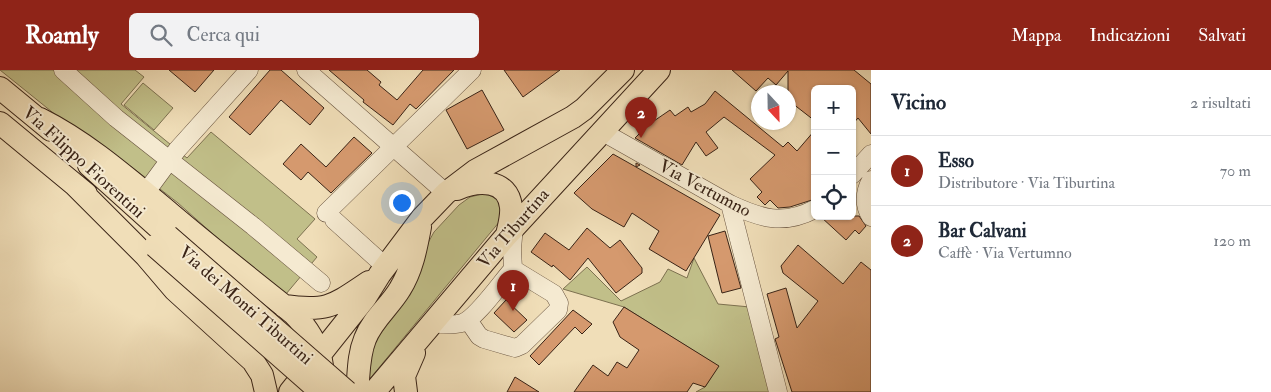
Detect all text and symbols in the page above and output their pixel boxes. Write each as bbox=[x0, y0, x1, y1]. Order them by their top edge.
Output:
search box bbox=[129, 13, 479, 58]
text: Roamly bbox=[25, 20, 99, 51]
icon: search bbox=[147, 21, 175, 49]
text: Cerca qui bbox=[187, 23, 260, 47]
text: Mappa bbox=[1011, 24, 1061, 47]
text: Indicazioni bbox=[1089, 24, 1170, 47]
text: Salvati bbox=[1198, 24, 1246, 47]
north arrow bbox=[751, 85, 796, 130]
map controls bbox=[811, 85, 856, 220]
button: + bbox=[811, 85, 856, 130]
text: Vicino bbox=[891, 89, 946, 116]
text: 2 risultati bbox=[1190, 93, 1251, 113]
pin: 2 bbox=[625, 97, 657, 138]
street label: Via Filippo Fiorentini bbox=[18, 101, 150, 224]
button: − bbox=[811, 130, 856, 175]
text: Esso bbox=[938, 149, 974, 173]
street label: Via Vertumno bbox=[655, 155, 755, 222]
text: 1 bbox=[904, 161, 910, 181]
text: 70 m bbox=[1220, 161, 1251, 181]
text: Distributore · Via Tiburtina bbox=[938, 173, 1115, 193]
button: locate bbox=[811, 175, 856, 220]
street label: Via Tiburtina bbox=[472, 183, 555, 273]
your location bbox=[389, 190, 415, 216]
text: Bar Calvani bbox=[938, 219, 1027, 243]
text: 2 bbox=[903, 231, 911, 251]
text: 120 m bbox=[1213, 231, 1251, 251]
street label: Via dei Monti Tiburtini bbox=[174, 241, 318, 370]
text: Caffè · Via Vertumno bbox=[938, 243, 1072, 263]
pin: 1 bbox=[497, 270, 529, 311]

